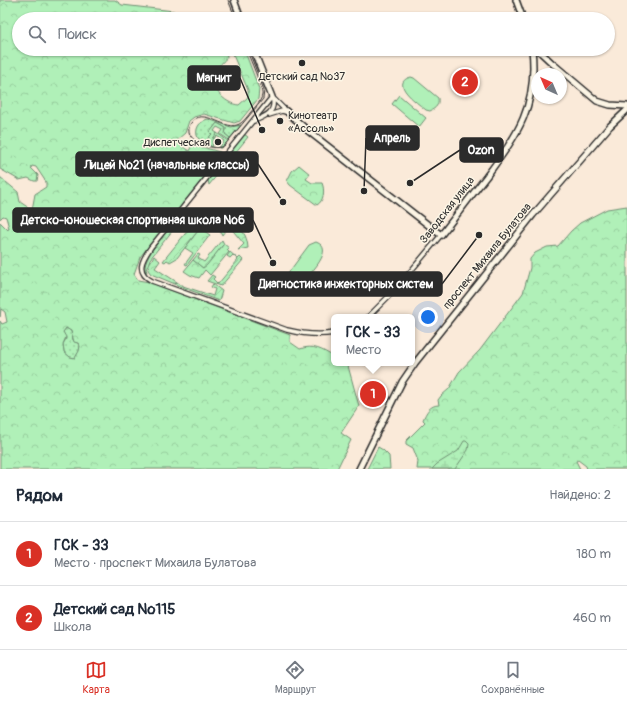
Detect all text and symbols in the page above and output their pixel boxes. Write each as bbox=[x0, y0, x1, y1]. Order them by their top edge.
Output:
search box bbox=[12, 12, 615, 56]
icon: search bbox=[26, 23, 48, 45]
text: Поиск bbox=[58, 25, 97, 44]
marker: Детский сад №37 bbox=[297, 58, 307, 68]
callout: Магнит bbox=[188, 66, 240, 90]
pin: 2 bbox=[452, 67, 478, 97]
north arrow bbox=[531, 68, 567, 104]
place label: Детский сад №37 bbox=[258, 70, 345, 83]
text: Магнит bbox=[196, 71, 233, 86]
place label: Кинотеатр «Ассоль» bbox=[288, 109, 337, 135]
marker: Кинотеатр «Ассоль» bbox=[275, 116, 285, 126]
callout: Апрель bbox=[366, 126, 419, 150]
text: Апрель bbox=[373, 131, 411, 146]
place label: Диспетческая bbox=[143, 136, 210, 149]
marker: Диспетческая bbox=[213, 137, 223, 147]
callout: Ozon bbox=[460, 138, 503, 162]
text: Ozon bbox=[468, 143, 495, 158]
callout: Лицей №21 (начальные классы) bbox=[76, 152, 258, 176]
text: Лицей №21 (начальные классы) bbox=[83, 158, 250, 173]
street label: Заводская улица bbox=[417, 174, 477, 246]
street label: проспект Михаила Булатова bbox=[440, 200, 534, 312]
callout: Детско-юношеская спортивная школа №6 bbox=[13, 208, 253, 232]
text: Детско-юношеская спортивная школа №6 bbox=[20, 213, 245, 228]
callout: Диагностика инжекторных систем bbox=[251, 272, 442, 296]
text: Диагностика инжекторных систем bbox=[258, 277, 434, 292]
your location bbox=[418, 307, 438, 327]
popup bbox=[331, 314, 415, 366]
text: ГСК - 33 bbox=[346, 323, 400, 342]
text: Место bbox=[346, 342, 381, 358]
pin: 1 bbox=[360, 379, 386, 409]
text: Рядом bbox=[16, 485, 63, 506]
text: Найдено: 2 bbox=[549, 487, 611, 503]
text: ГСК - 33 bbox=[54, 536, 109, 555]
text: 1 bbox=[26, 546, 32, 562]
text: 180 m bbox=[576, 546, 611, 562]
text: Место · проспект Михаила Булатова bbox=[54, 555, 256, 571]
text: Детский сад №115 bbox=[54, 600, 175, 619]
text: 2 bbox=[25, 610, 33, 626]
text: 460 m bbox=[573, 610, 611, 626]
text: Школа bbox=[54, 619, 91, 635]
tab: Карта bbox=[82, 659, 110, 696]
tab: Маршрут bbox=[275, 659, 316, 696]
tab: Сохранённые bbox=[481, 659, 545, 696]

